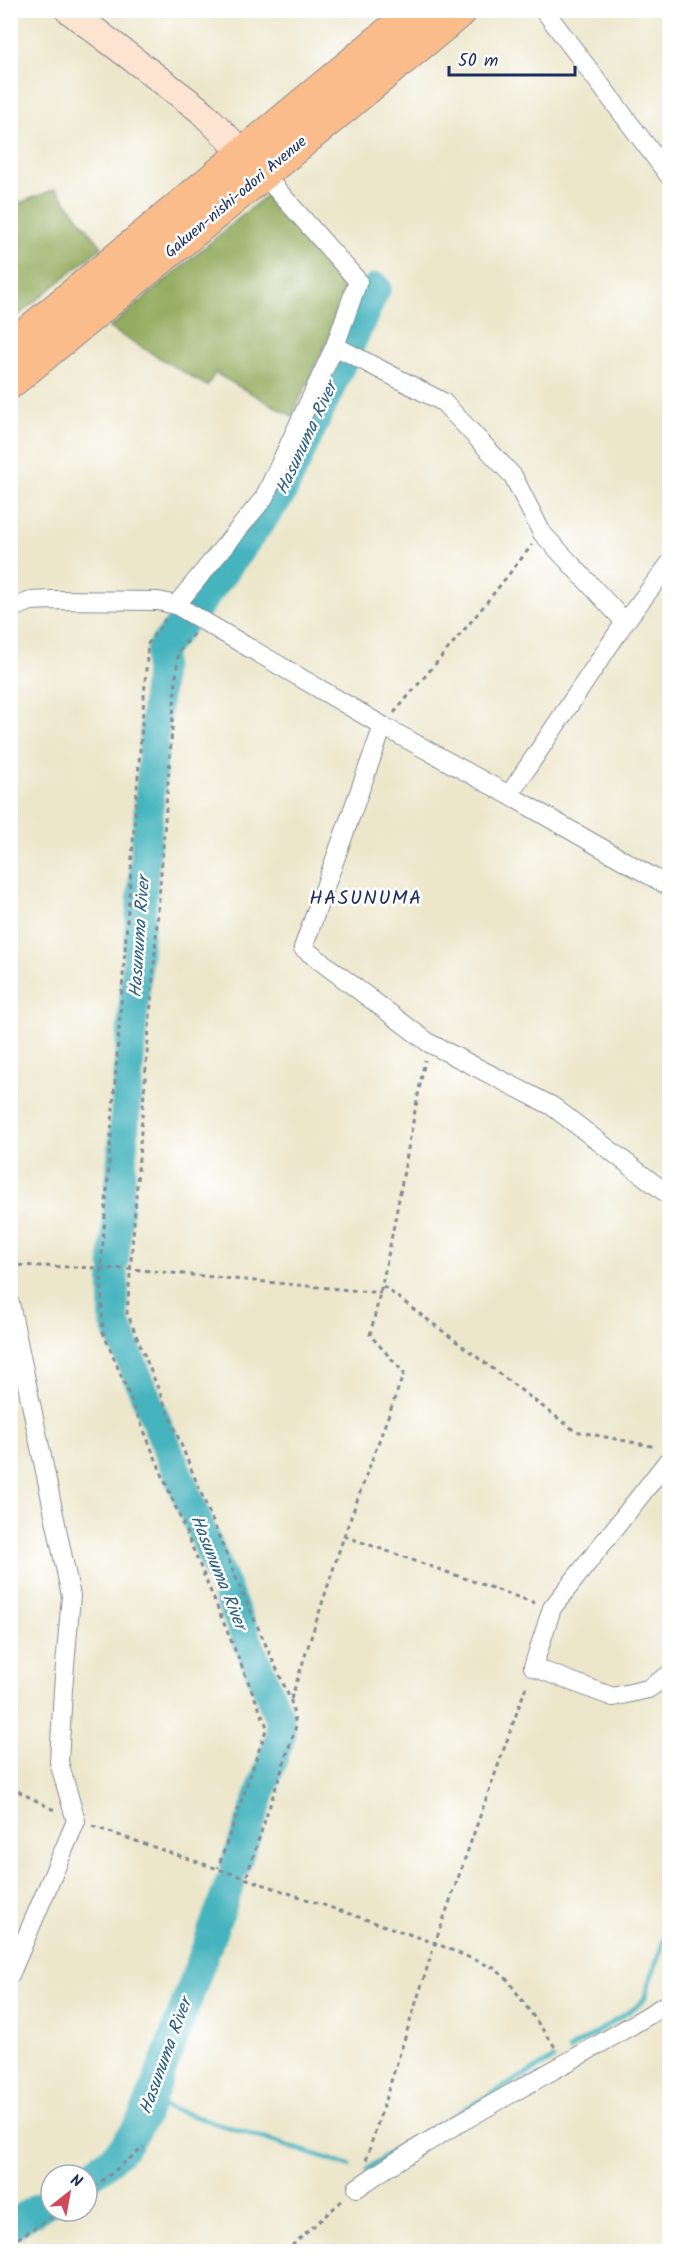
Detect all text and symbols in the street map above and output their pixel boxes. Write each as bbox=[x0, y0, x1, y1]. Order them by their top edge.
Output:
scale bar bbox=[449, 39, 575, 77]
text: 50 m bbox=[458, 47, 498, 76]
street label: Gakuen-nishi-odori Avenue bbox=[159, 130, 313, 264]
water label: Hasunuma River bbox=[269, 374, 348, 500]
water label: Hasunuma River bbox=[122, 871, 159, 999]
district label: HASUNUMA bbox=[309, 883, 423, 915]
water label: Hasunuma River bbox=[181, 1511, 255, 1638]
water label: Hasunuma River bbox=[132, 1991, 202, 2119]
north arrow bbox=[39, 2163, 99, 2223]
text: N bbox=[65, 2168, 87, 2195]

